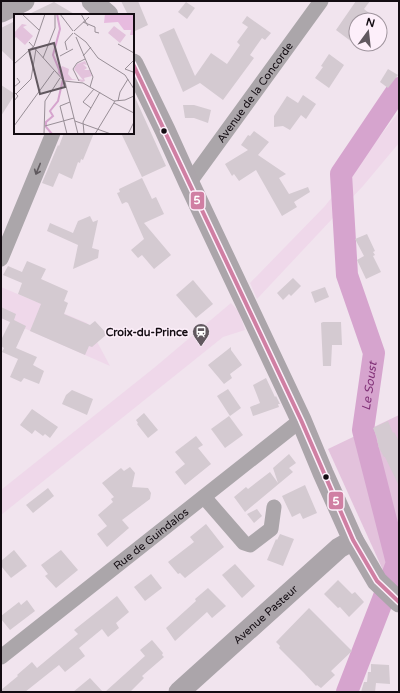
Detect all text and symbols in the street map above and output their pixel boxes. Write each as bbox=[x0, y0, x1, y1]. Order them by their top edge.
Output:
north arrow bbox=[348, 12, 388, 52]
inset map bbox=[14, 14, 134, 134]
text: N bbox=[365, 15, 376, 30]
street label: Avenue de la Concorde bbox=[214, 40, 296, 145]
unlabelled marker bbox=[159, 126, 169, 136]
one-way arrow bbox=[34, 163, 41, 175]
line badge: 5 bbox=[190, 191, 205, 210]
text: 5 bbox=[194, 194, 201, 207]
station icon: Croix-du-Prince bbox=[191, 322, 211, 347]
place label: Croix-du-Prince bbox=[106, 326, 189, 339]
water label: Le Soust bbox=[359, 359, 380, 411]
unlabelled marker bbox=[321, 472, 331, 482]
line badge: 5 bbox=[328, 491, 344, 510]
text: 5 bbox=[333, 495, 340, 508]
street label: Rue de Guindalos bbox=[111, 505, 191, 573]
street label: Avenue Pasteur bbox=[231, 582, 301, 647]

